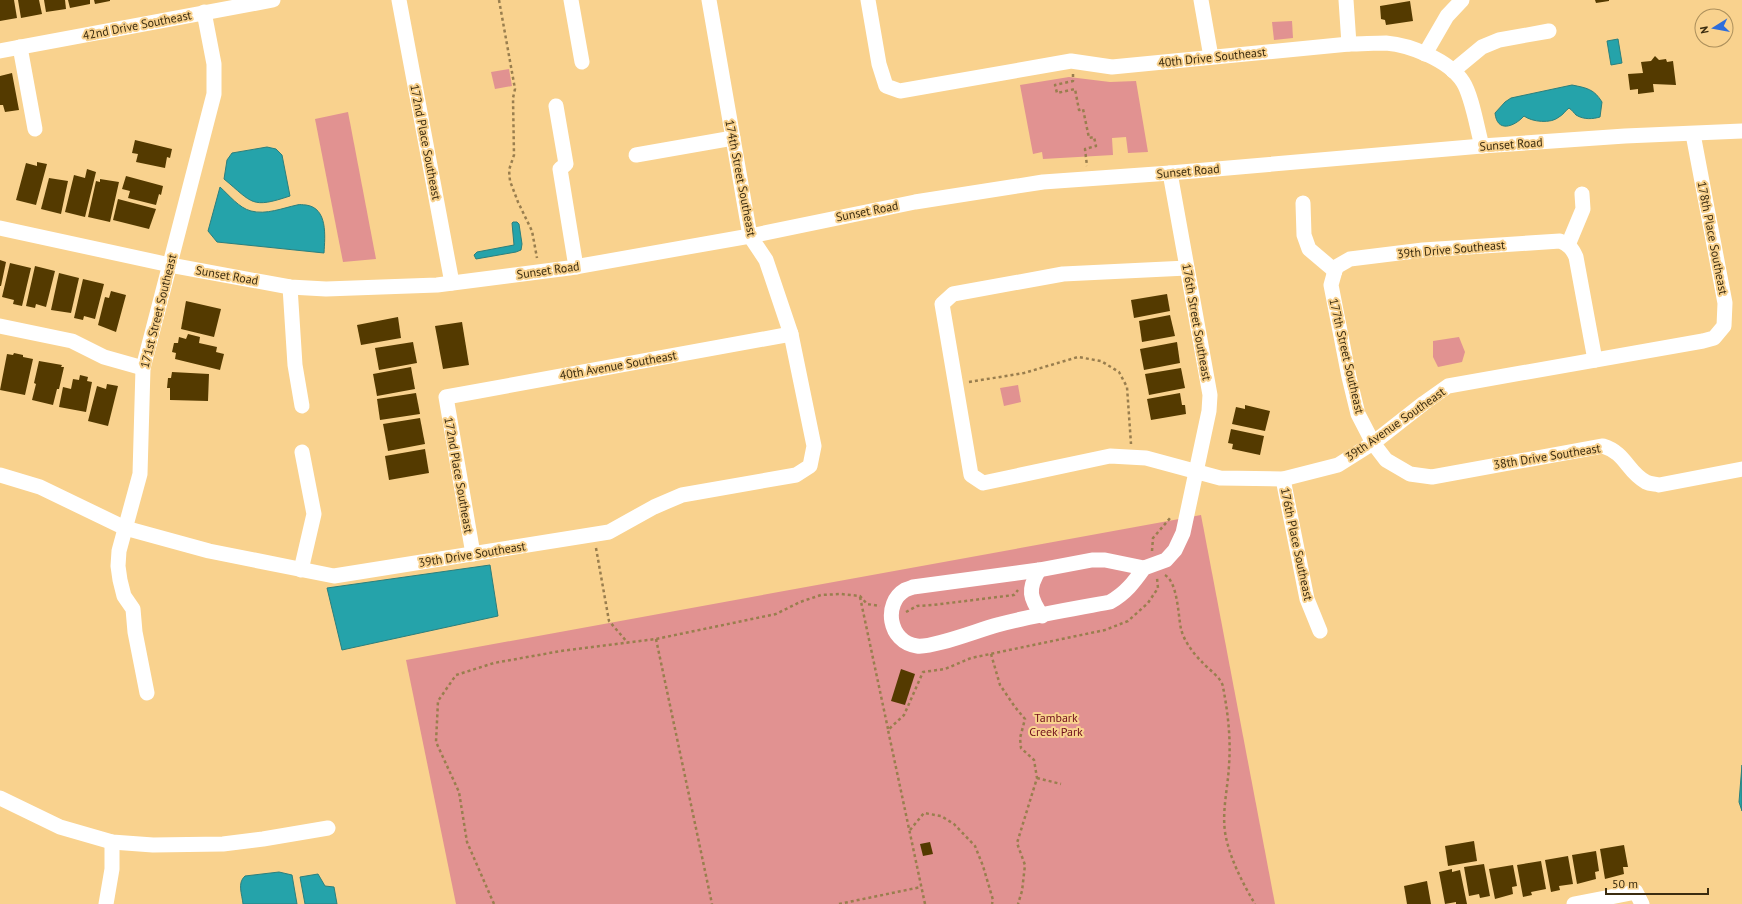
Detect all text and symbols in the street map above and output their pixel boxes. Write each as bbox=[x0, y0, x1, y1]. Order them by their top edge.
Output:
street label: 42nd Drive Southeast bbox=[81, 7, 193, 43]
north arrow bbox=[1694, 8, 1734, 48]
text: N bbox=[1697, 25, 1712, 35]
street label: 40th Drive Southeast bbox=[1157, 44, 1267, 70]
street label: 172nd Place Southeast bbox=[407, 83, 445, 201]
street label: 174th Street Southeast bbox=[722, 118, 760, 238]
street label: Sunset Road bbox=[1479, 134, 1543, 154]
street label: Sunset Road bbox=[1156, 161, 1220, 181]
street label: 178th Place Southeast bbox=[1695, 180, 1731, 296]
street label: Sunset Road bbox=[835, 198, 899, 224]
street label: 39th Drive Southeast bbox=[1397, 237, 1505, 261]
street label: 171st Street Southeast bbox=[137, 252, 179, 370]
street label: Sunset Road bbox=[516, 258, 580, 282]
street label: Sunset Road bbox=[195, 262, 259, 288]
street label: 176th Street Southeast bbox=[1179, 262, 1215, 382]
street label: 177th Street Southeast bbox=[1326, 297, 1368, 415]
street label: 40th Avenue Southeast bbox=[558, 347, 678, 383]
street label: 39th Avenue Southeast bbox=[1342, 384, 1448, 464]
street label: 172nd Place Southeast bbox=[441, 416, 477, 534]
street label: 38th Drive Southeast bbox=[1492, 440, 1602, 472]
street label: 176th Place Southeast bbox=[1278, 486, 1316, 602]
street label: 39th Drive Southeast bbox=[417, 538, 527, 570]
park label: Tambark Creek Park bbox=[1029, 710, 1083, 739]
scale bar bbox=[1606, 870, 1708, 896]
text: 50 m bbox=[1612, 876, 1638, 891]

